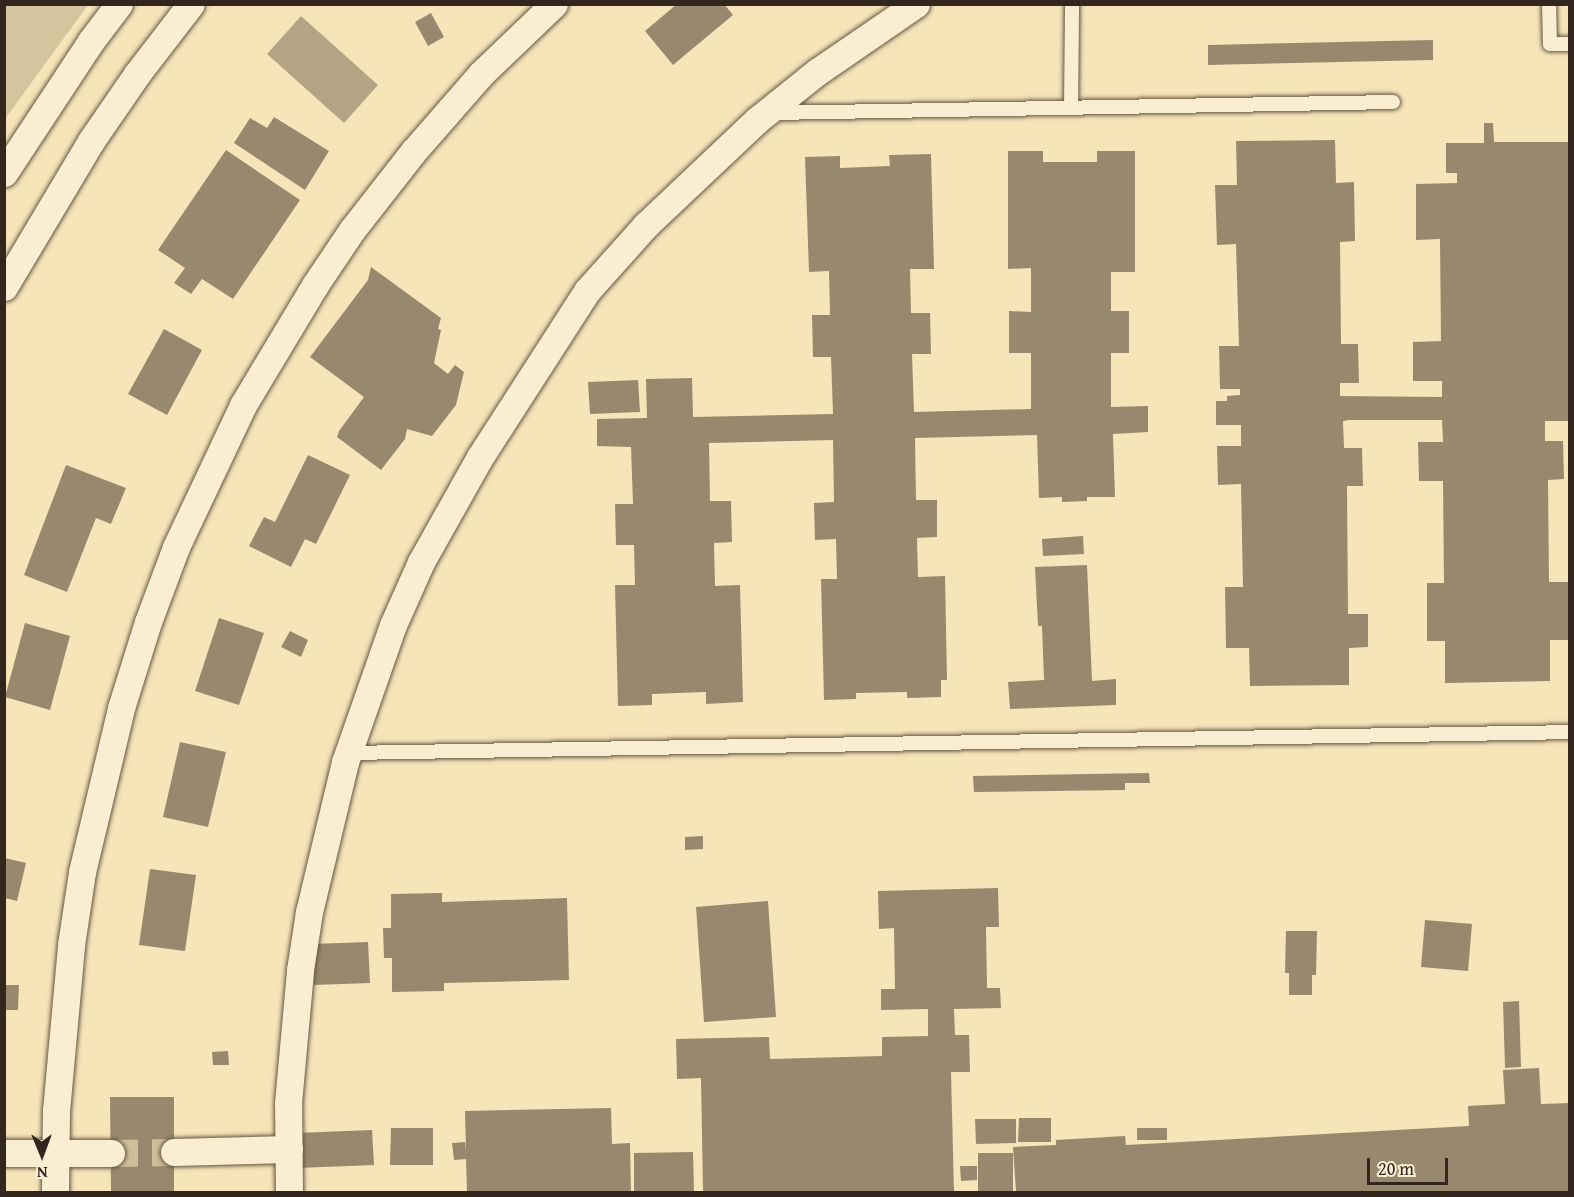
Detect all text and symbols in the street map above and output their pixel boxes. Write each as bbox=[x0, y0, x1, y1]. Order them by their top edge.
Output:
north arrow bbox=[12, 1125, 72, 1185]
scale bar bbox=[1370, 1146, 1451, 1184]
text: 20 m bbox=[1378, 1155, 1414, 1182]
text: N bbox=[37, 1161, 48, 1185]

